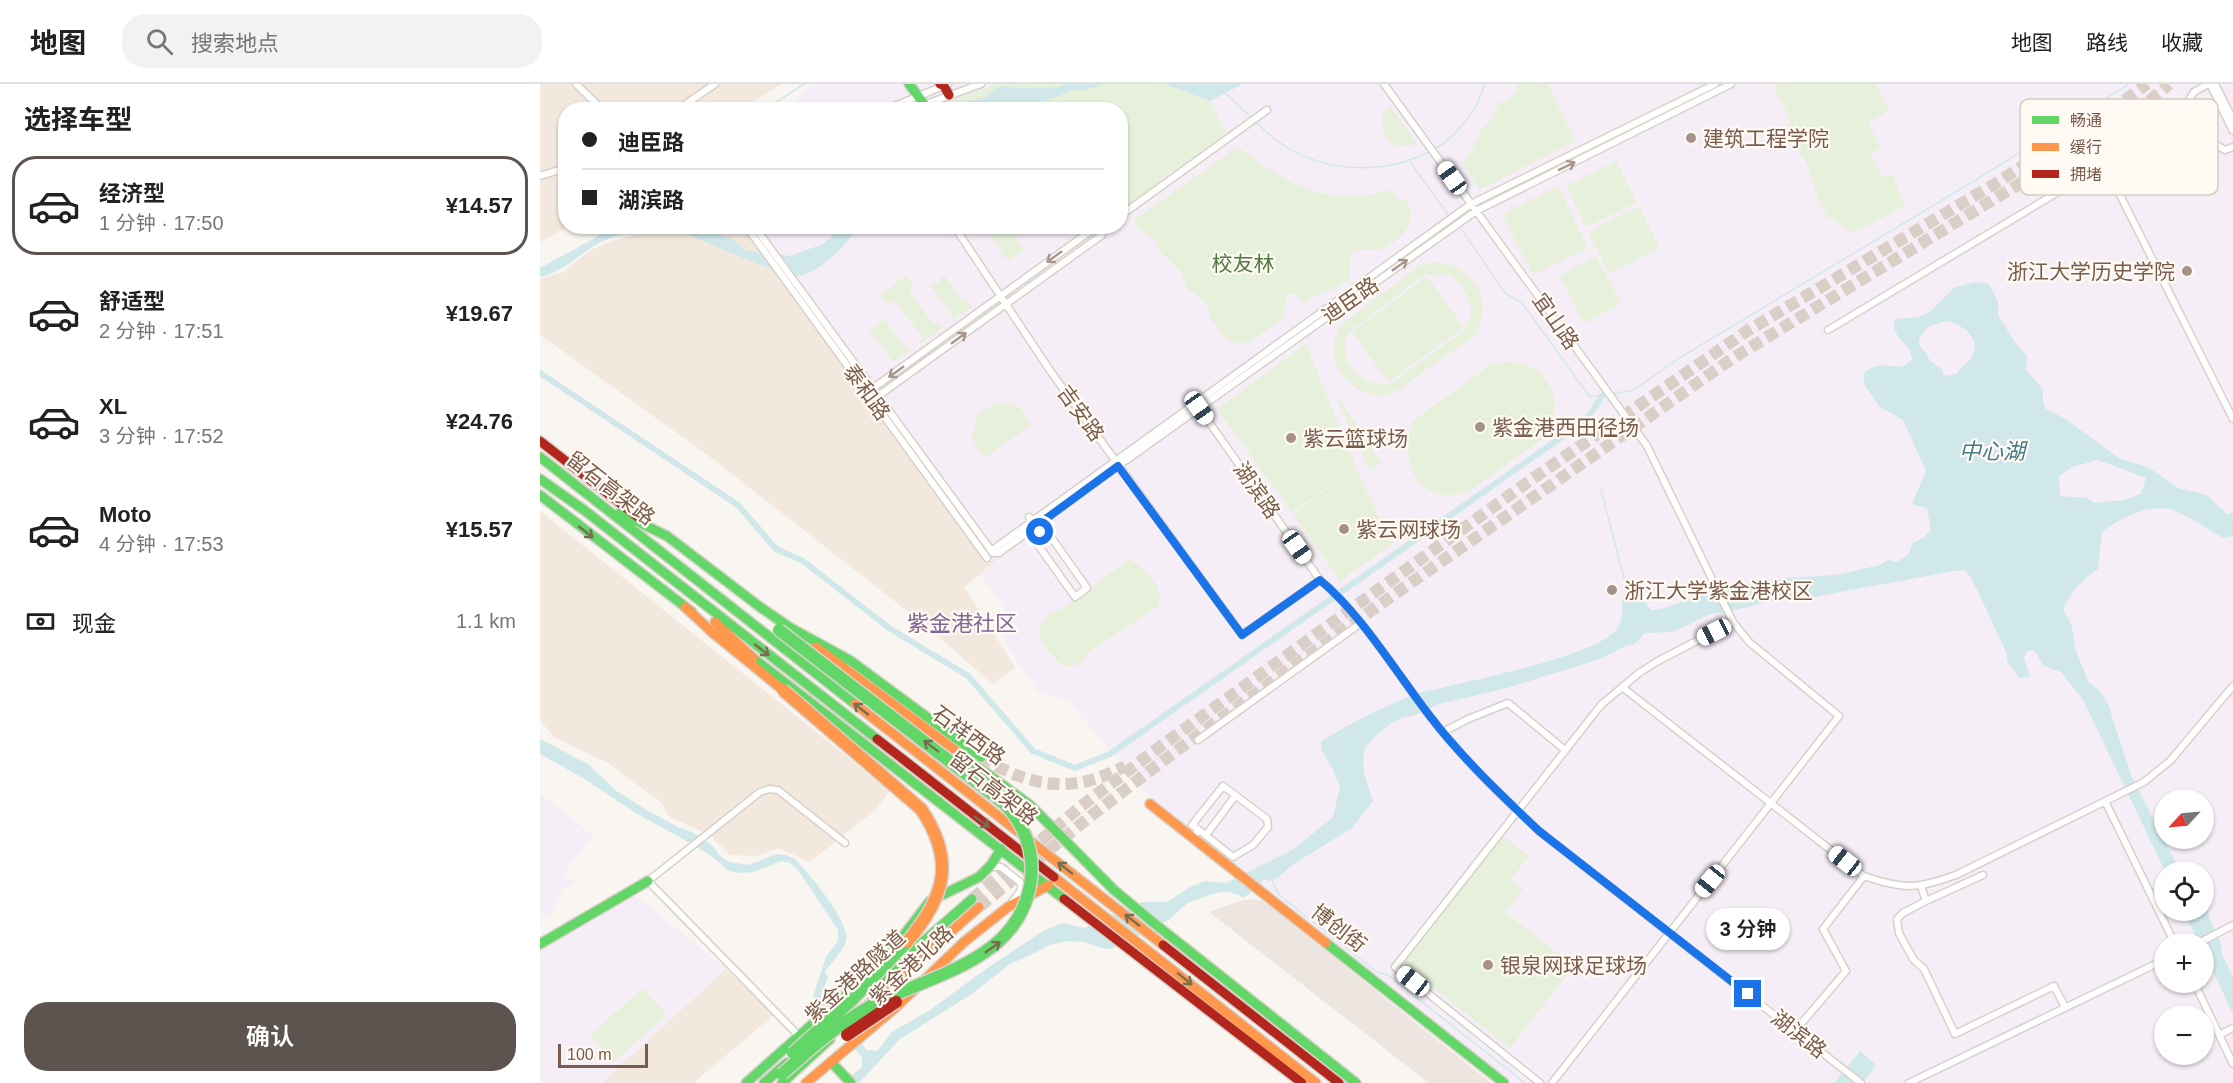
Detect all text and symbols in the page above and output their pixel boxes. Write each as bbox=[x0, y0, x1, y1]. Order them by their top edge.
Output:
search box bbox=[122, 14, 542, 68]
icon: search bbox=[143, 25, 176, 58]
text: 地图 bbox=[30, 28, 86, 59]
text: 搜索地点 bbox=[191, 31, 279, 56]
text: 地图 bbox=[2011, 31, 2053, 54]
text: 路线 bbox=[2086, 31, 2128, 54]
text: 收藏 bbox=[2161, 31, 2203, 54]
legend bbox=[2020, 99, 2218, 195]
text: 选择车型 bbox=[24, 105, 132, 135]
text: 畅通 bbox=[2070, 112, 2102, 129]
place label: 建筑工程学院 bbox=[1703, 127, 1829, 150]
text: 迪臣路 bbox=[618, 130, 684, 155]
marker: 建筑工程学院 bbox=[1684, 131, 1698, 145]
text: 缓行 bbox=[2070, 139, 2102, 156]
car bbox=[1434, 158, 1470, 198]
one-way arrow bbox=[1558, 159, 1576, 171]
text: 拥堵 bbox=[2070, 166, 2102, 183]
icon: car bbox=[27, 179, 81, 233]
text: 经济型 bbox=[99, 181, 165, 206]
text: 湖滨路 bbox=[618, 188, 684, 213]
text: ¥14.57 bbox=[446, 193, 513, 218]
text: 1 分钟 · 17:50 bbox=[99, 212, 224, 234]
one-way arrow bbox=[1047, 251, 1063, 264]
park label: 校友林 bbox=[1212, 252, 1275, 275]
one-way arrow bbox=[1391, 259, 1407, 271]
place label: 浙江大学历史学院 bbox=[2007, 260, 2175, 283]
marker: 浙江大学历史学院 bbox=[2180, 264, 2194, 278]
street label: 迪臣路 bbox=[1318, 273, 1382, 327]
icon: car bbox=[27, 287, 81, 341]
text: 舒适型 bbox=[99, 289, 165, 314]
street label: 宜山路 bbox=[1529, 289, 1583, 353]
text: ¥19.67 bbox=[446, 301, 513, 326]
text: 2 分钟 · 17:51 bbox=[99, 320, 224, 342]
one-way arrow bbox=[951, 331, 967, 344]
street label: 泰和路 bbox=[839, 360, 895, 424]
one-way arrow bbox=[889, 366, 905, 378]
street label: 吉安路 bbox=[1053, 381, 1109, 445]
car bbox=[1181, 388, 1217, 428]
text: XL bbox=[99, 394, 127, 419]
icon: car bbox=[27, 395, 81, 449]
text: ¥24.76 bbox=[446, 409, 513, 434]
place label: 紫金港西田径场 bbox=[1492, 416, 1639, 439]
marker: 紫金港西田径场 bbox=[1473, 420, 1487, 434]
text: 3 分钟 · 17:52 bbox=[99, 425, 224, 447]
place label: 紫云篮球场 bbox=[1303, 427, 1408, 450]
marker: 紫云篮球场 bbox=[1284, 431, 1298, 445]
water label: 中心湖 bbox=[1959, 439, 2028, 464]
street label: 留石高架路 bbox=[563, 447, 659, 529]
street label: 湖滨路 bbox=[1230, 458, 1284, 522]
text: Moto bbox=[99, 502, 152, 527]
icon: car bbox=[27, 503, 81, 557]
text: ¥15.57 bbox=[446, 517, 513, 542]
route start bbox=[1026, 518, 1053, 545]
place label: 紫云网球场 bbox=[1356, 518, 1461, 541]
marker: 紫云网球场 bbox=[1337, 522, 1351, 536]
one-way arrow bbox=[577, 525, 593, 538]
car bbox=[1279, 527, 1315, 567]
text: 4 分钟 · 17:53 bbox=[99, 533, 224, 555]
place label: 浙江大学紫金港校区 bbox=[1624, 579, 1813, 602]
marker: 浙江大学紫金港校区 bbox=[1605, 583, 1619, 597]
icon: cash bbox=[24, 605, 57, 638]
text: 1.1 km bbox=[456, 610, 516, 632]
text: 现金 bbox=[72, 611, 116, 636]
district label: 紫金港社区 bbox=[907, 611, 1017, 636]
car bbox=[1694, 616, 1734, 648]
one-way arrow bbox=[754, 644, 770, 657]
street label: 石祥西路 bbox=[928, 701, 1010, 769]
one-way arrow bbox=[854, 702, 870, 715]
one-way arrow bbox=[923, 739, 939, 752]
street label: 留石高架路 bbox=[946, 747, 1042, 829]
north arrow bbox=[2154, 789, 2214, 849]
map controls bbox=[2154, 789, 2214, 1065]
one-way arrow bbox=[974, 815, 990, 828]
car bbox=[1825, 843, 1865, 879]
one-way arrow bbox=[1057, 861, 1073, 874]
car bbox=[1692, 861, 1728, 901]
button: locate bbox=[2154, 861, 2214, 921]
street label: 博创街 bbox=[1307, 900, 1371, 956]
callout: 3 分钟 bbox=[1706, 907, 1790, 949]
one-way arrow bbox=[1124, 913, 1140, 926]
text: 3 分钟 bbox=[1720, 918, 1776, 940]
street label: 紫金港北路 bbox=[865, 921, 957, 1009]
street label: 紫金港路隧道 bbox=[800, 925, 910, 1027]
button: + bbox=[2154, 933, 2214, 993]
one-way arrow bbox=[984, 941, 1000, 953]
place label: 银泉网球足球场 bbox=[1500, 954, 1647, 977]
marker: 银泉网球足球场 bbox=[1481, 958, 1495, 972]
car bbox=[1393, 963, 1433, 999]
one-way arrow bbox=[1177, 972, 1192, 986]
route end bbox=[1734, 980, 1761, 1007]
button: 确认 bbox=[24, 1002, 516, 1071]
button: − bbox=[2154, 1005, 2214, 1065]
street label: 湖滨路 bbox=[1767, 1006, 1831, 1062]
scale bar bbox=[558, 1041, 648, 1068]
text: 100 m bbox=[567, 1046, 611, 1063]

